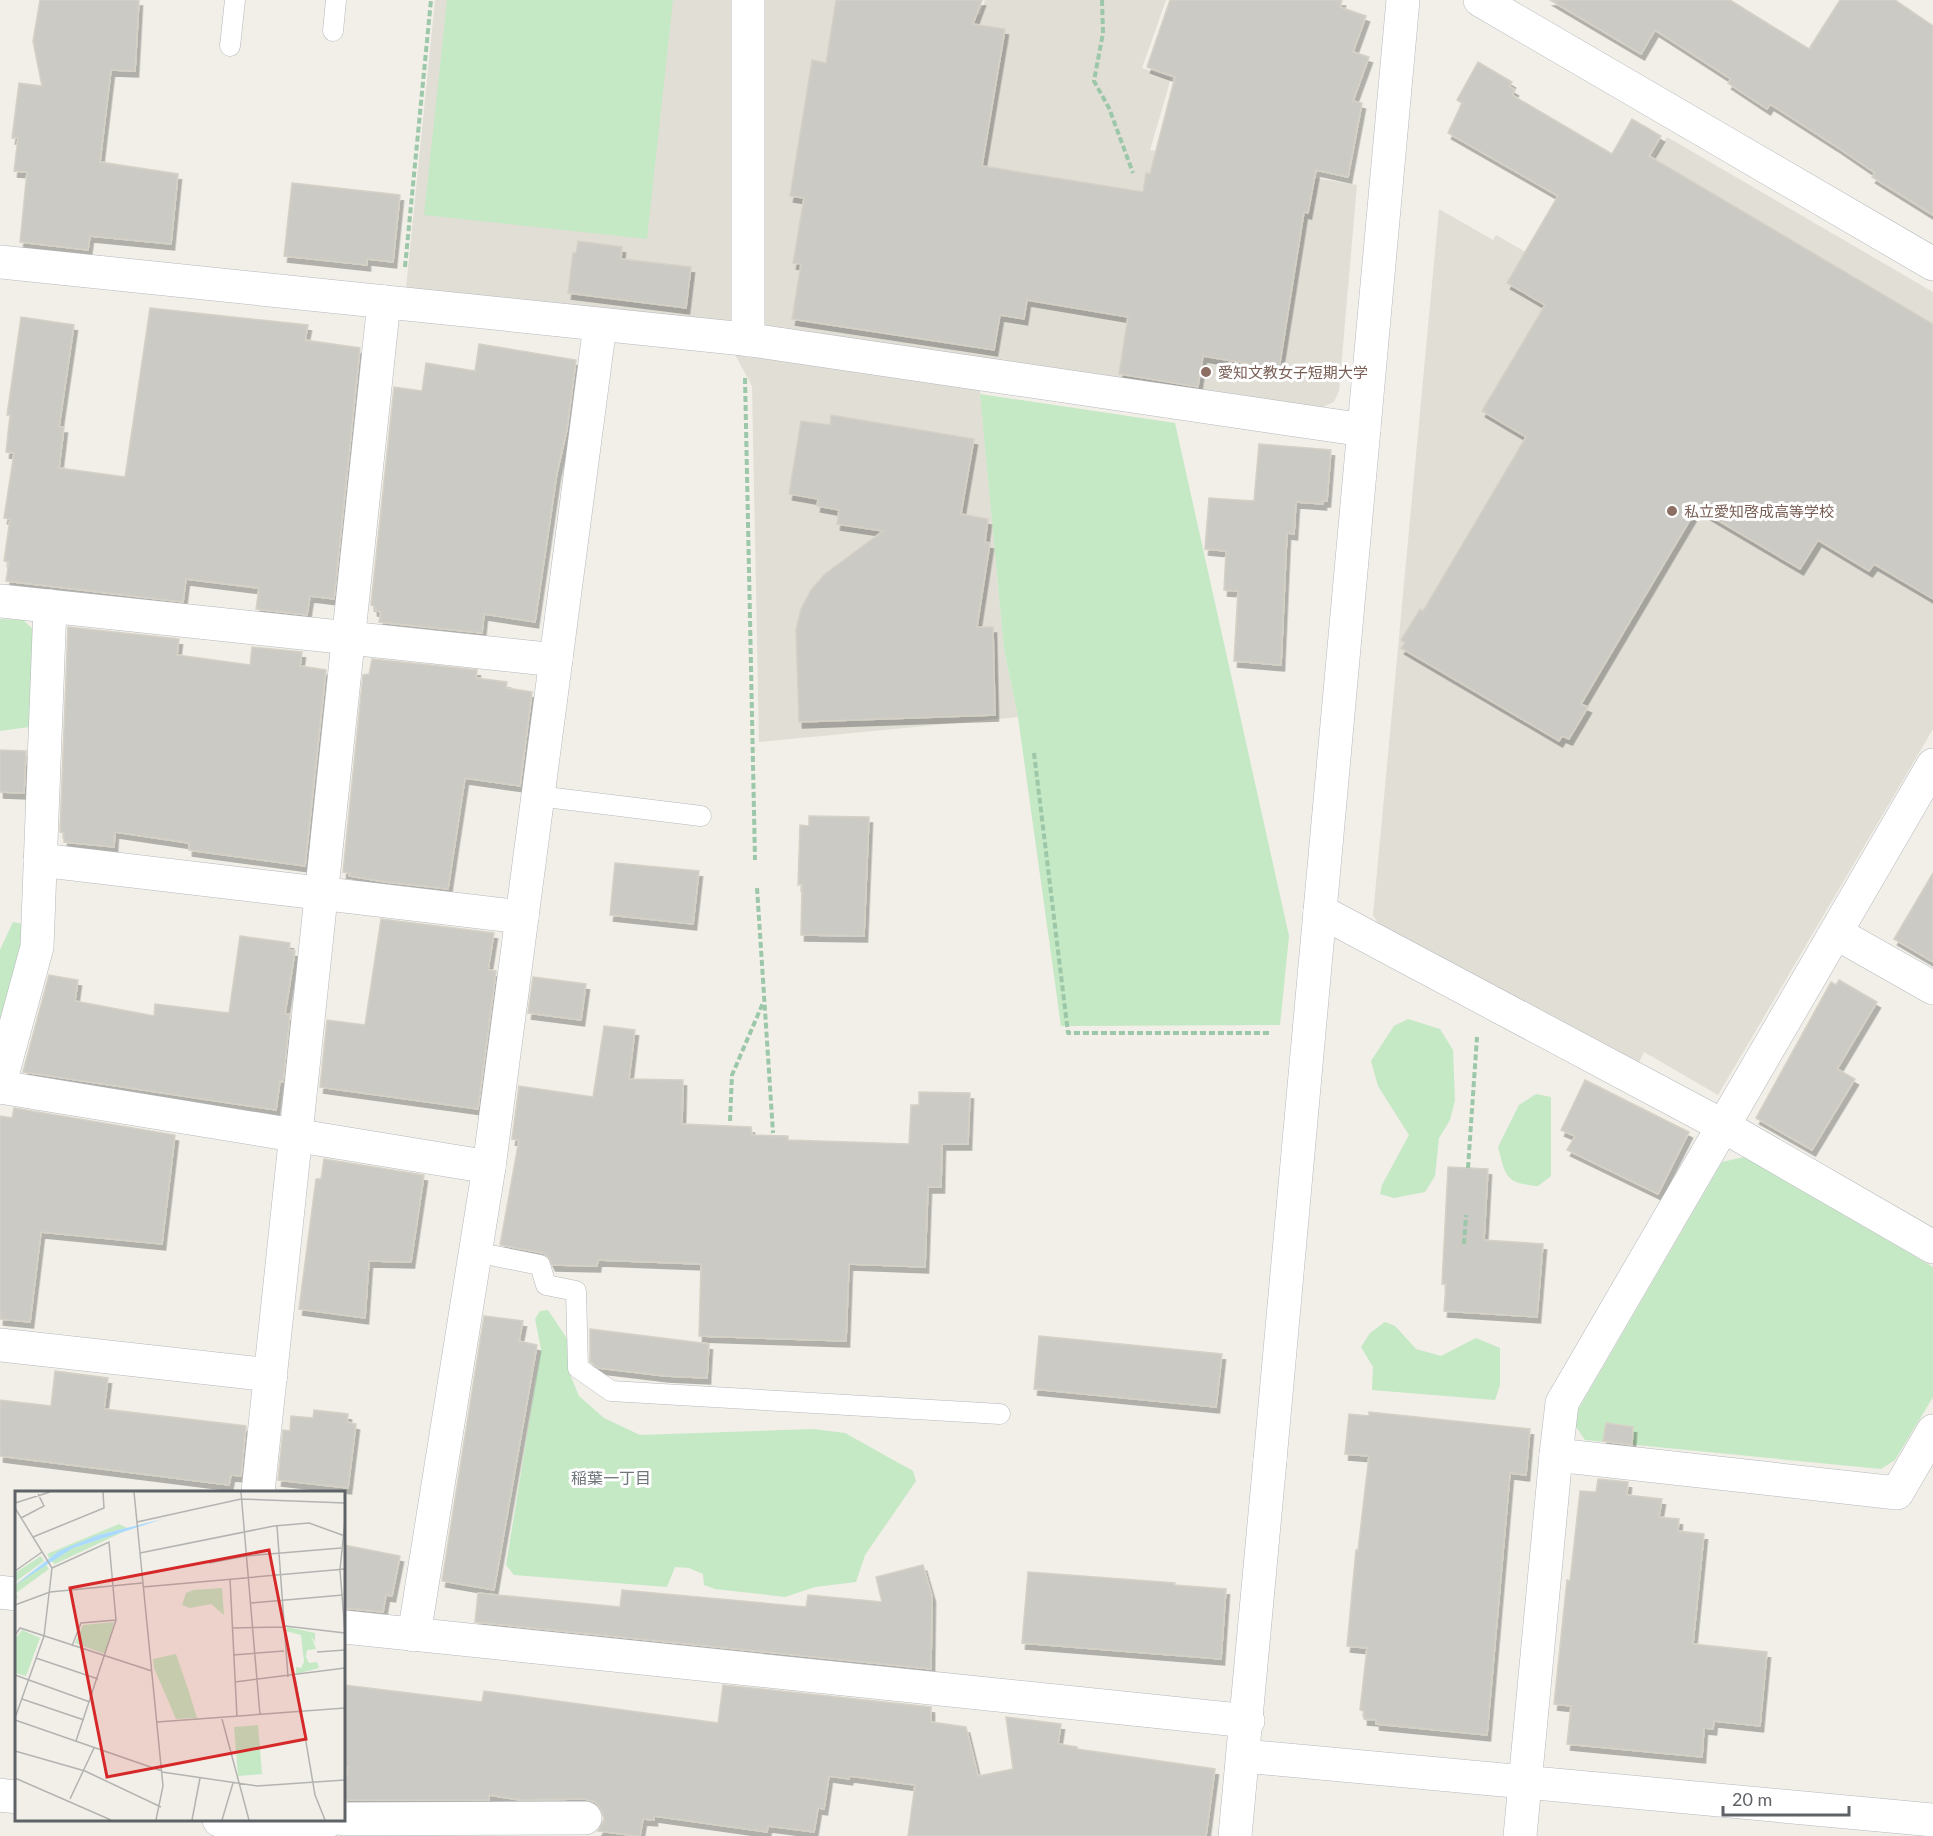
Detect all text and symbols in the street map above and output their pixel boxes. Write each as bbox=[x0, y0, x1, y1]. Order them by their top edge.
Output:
place label: 愛知文教女子短期大学 bbox=[1218, 363, 1368, 381]
marker: 愛知文教女子短期大学 bbox=[1199, 365, 1213, 379]
place label: 私立愛知啓成高等学校 bbox=[1684, 502, 1834, 520]
marker: 私立愛知啓成高等学校 bbox=[1665, 504, 1679, 518]
district label: 稲葉一丁目 bbox=[571, 1468, 651, 1487]
inset map bbox=[15, 1491, 345, 1821]
scale bar bbox=[1723, 1779, 1849, 1817]
text: 20 m bbox=[1732, 1788, 1772, 1810]

